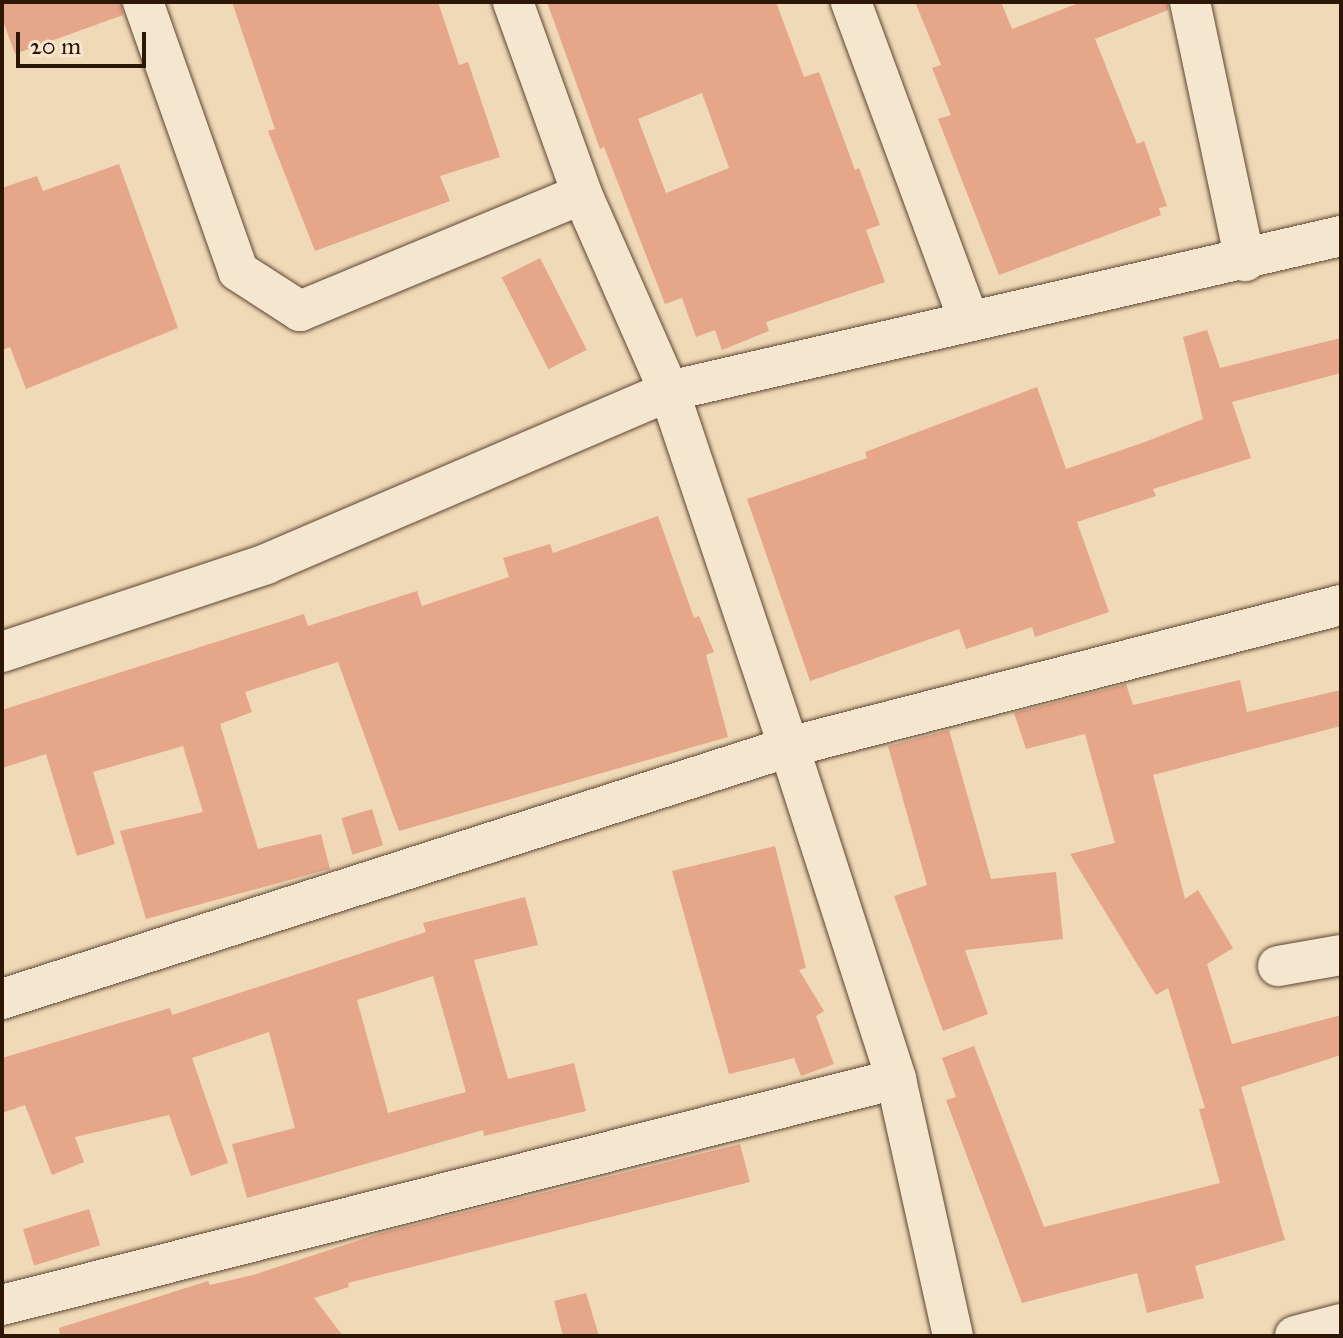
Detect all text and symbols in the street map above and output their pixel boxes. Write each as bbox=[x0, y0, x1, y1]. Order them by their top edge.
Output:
scale bar bbox=[20, 16, 150, 66]
text: 20 m bbox=[30, 31, 81, 61]

